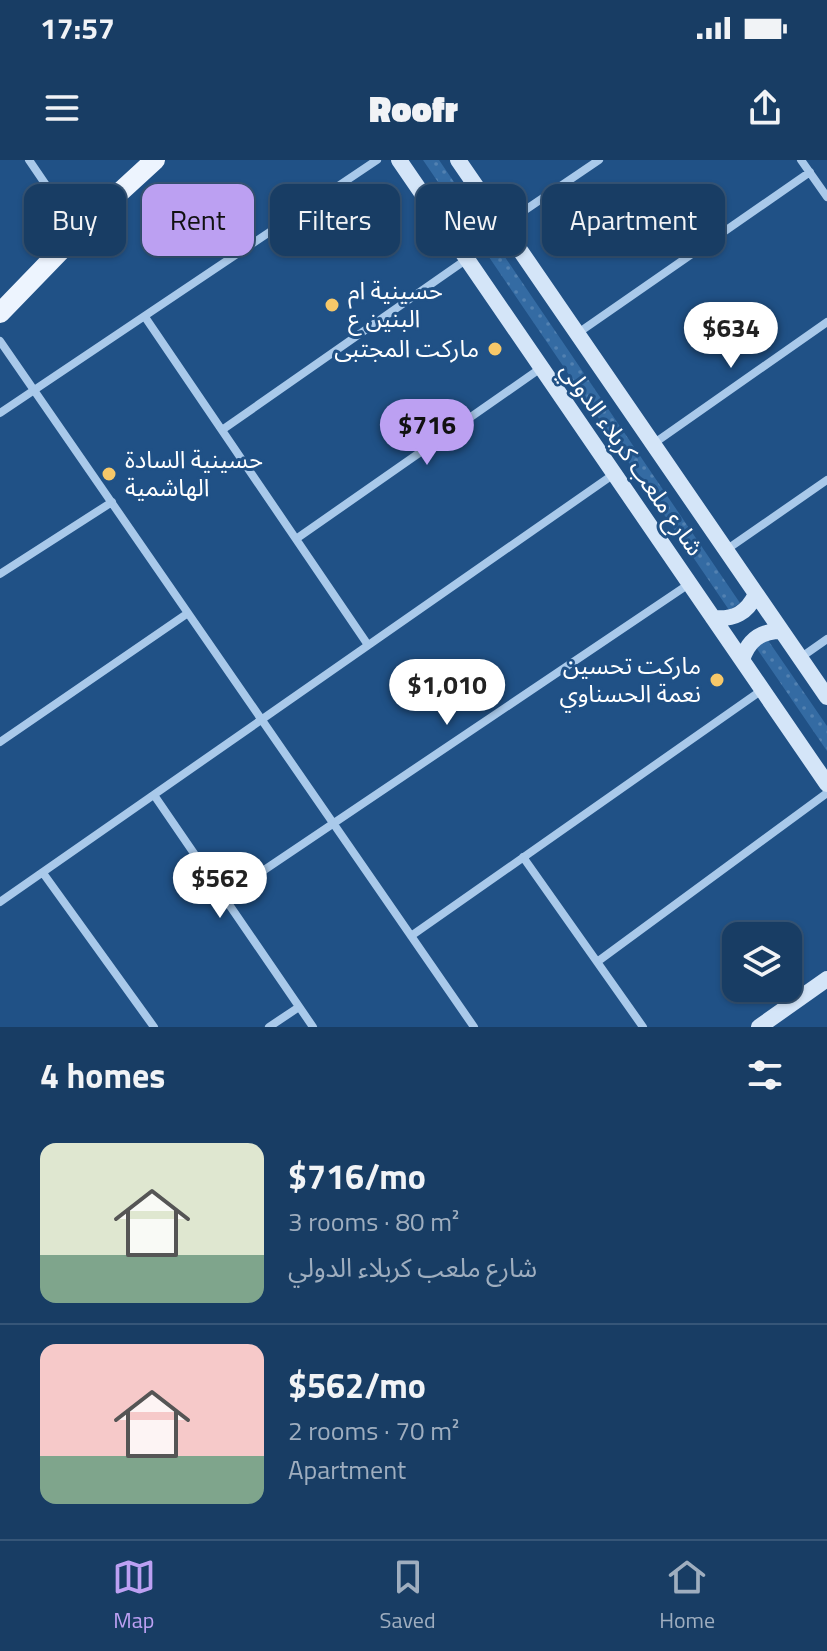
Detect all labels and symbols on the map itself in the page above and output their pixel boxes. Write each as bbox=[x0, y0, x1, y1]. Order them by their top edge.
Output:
place label: حسينية ام البنين ع bbox=[348, 272, 443, 336]
marker: حسينية ام البنين ع bbox=[323, 296, 341, 314]
pin: $634 bbox=[684, 302, 778, 370]
place label: ماركت المجتبى bbox=[334, 330, 479, 366]
marker: ماركت المجتبى bbox=[486, 340, 504, 358]
street label: شارع ملعب كربلاء الدولي bbox=[551, 354, 713, 564]
pin: $716 bbox=[380, 399, 474, 467]
place label: حسينية السادة الهاشمية bbox=[125, 441, 263, 505]
marker: حسينية السادة الهاشمية bbox=[100, 465, 118, 483]
place label: ماركت تحسين نعمة الحسناوي bbox=[559, 647, 701, 713]
pin: $1,010 bbox=[382, 659, 512, 727]
marker: ماركت تحسين نعمة الحسناوي bbox=[708, 671, 726, 689]
pin: $562 bbox=[173, 852, 267, 920]

